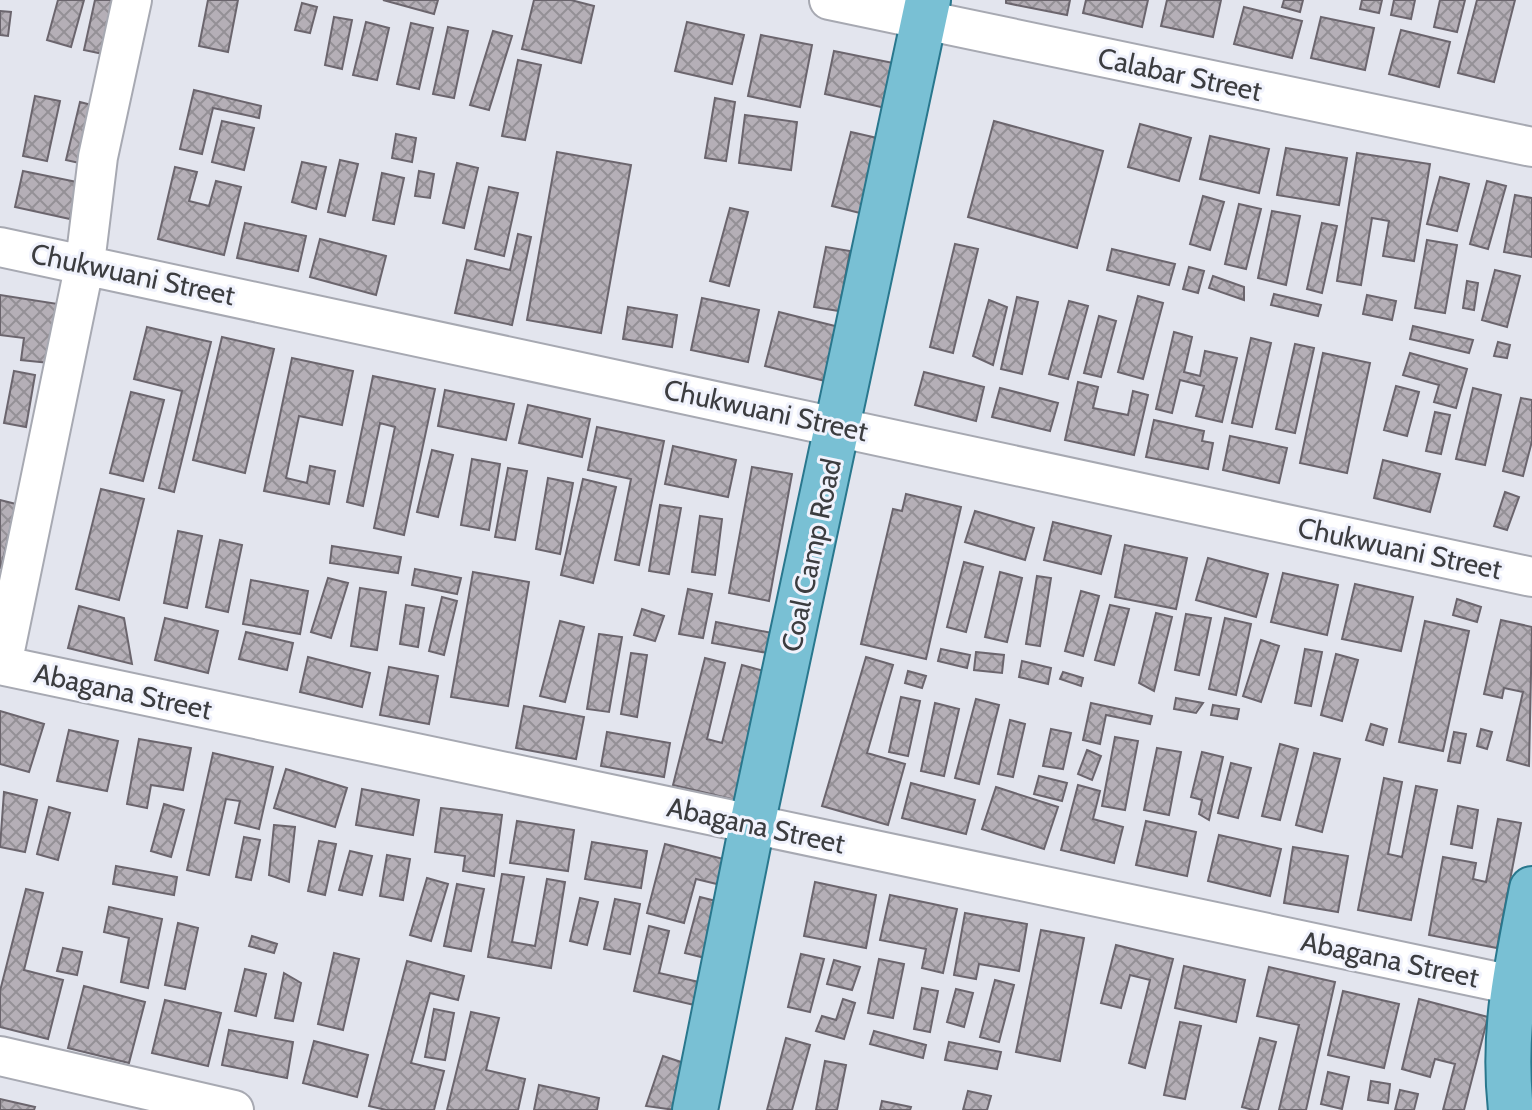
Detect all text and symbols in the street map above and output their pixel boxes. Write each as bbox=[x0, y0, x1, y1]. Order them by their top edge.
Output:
street label: Calabar Street bbox=[1095, 40, 1265, 108]
street label: Chukwuani Street bbox=[28, 236, 238, 312]
street label: Chukwuani Street bbox=[661, 372, 871, 448]
street label: Coal Camp Road bbox=[774, 455, 848, 655]
street label: Chukwuani Street bbox=[1295, 510, 1505, 586]
street label: Abagana Street bbox=[31, 656, 215, 726]
street label: Abagana Street bbox=[664, 790, 848, 860]
street label: Abagana Street bbox=[1298, 924, 1482, 994]

